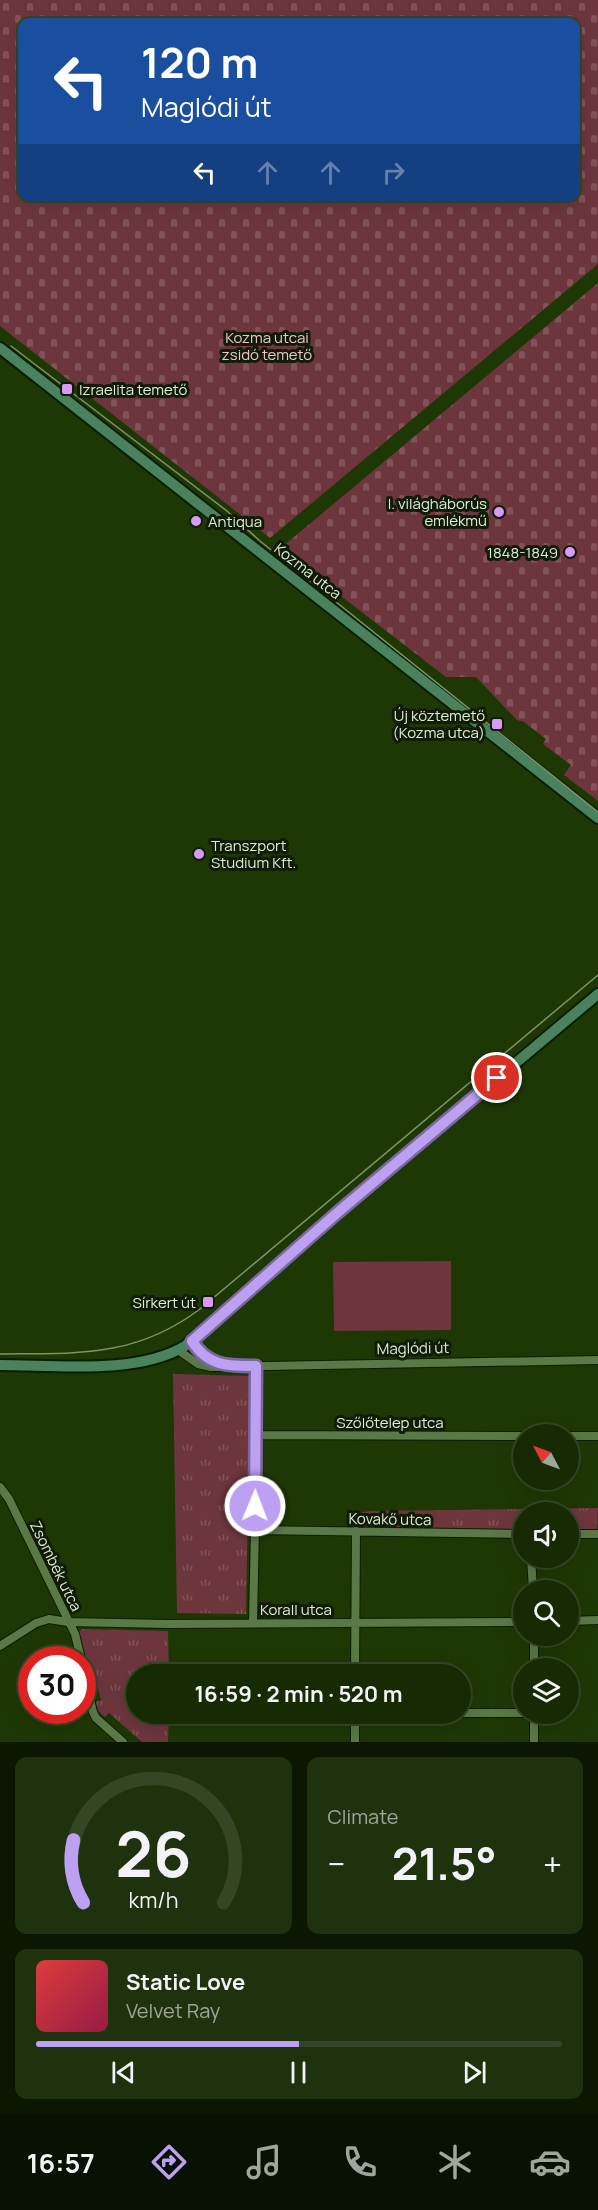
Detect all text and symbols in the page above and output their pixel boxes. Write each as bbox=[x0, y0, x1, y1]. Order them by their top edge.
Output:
text: 120 m bbox=[141, 33, 258, 91]
icon: left bbox=[42, 42, 120, 120]
text: Maglódi út bbox=[141, 88, 272, 125]
icon: left bbox=[188, 156, 221, 189]
icon: ahead bbox=[251, 156, 284, 189]
icon: ahead bbox=[314, 156, 347, 189]
icon: right bbox=[377, 156, 410, 189]
park label: Kozma utcai zsidó temető bbox=[222, 327, 312, 365]
place label: Izraelita temető bbox=[79, 379, 187, 400]
marker: Izraelita temető bbox=[60, 382, 74, 396]
place label: I. világháborús emlékmű bbox=[388, 493, 487, 531]
marker: I. világháborús emlékmű bbox=[492, 505, 506, 519]
place label: Antiqua bbox=[208, 511, 262, 532]
marker: Antiqua bbox=[189, 514, 203, 528]
street label: Kozma utca bbox=[270, 538, 346, 604]
place label: 1848-1849 bbox=[487, 542, 558, 563]
marker: 1848-1849 bbox=[563, 545, 577, 559]
place label: Új köztemető (Kozma utca) bbox=[392, 705, 485, 743]
marker: Új köztemető (Kozma utca) bbox=[490, 717, 504, 731]
place label: Transzport Studium Kft. bbox=[211, 835, 296, 873]
marker: Transzport Studium Kft. bbox=[192, 847, 206, 861]
pin bbox=[471, 1052, 522, 1103]
icon: arrive bbox=[480, 1061, 513, 1094]
place label: Sírkert út bbox=[132, 1292, 196, 1313]
marker: Sírkert út bbox=[201, 1295, 215, 1309]
street label: Maglódi út bbox=[377, 1337, 449, 1359]
street label: Szőlőtelep utca bbox=[336, 1412, 444, 1433]
north arrow bbox=[513, 1424, 579, 1490]
map controls bbox=[513, 1424, 579, 1724]
position arrow bbox=[223, 1474, 287, 1538]
button: sound bbox=[513, 1502, 579, 1568]
street label: Kovakő utca bbox=[348, 1508, 432, 1530]
street label: Zsombék utca bbox=[25, 1517, 87, 1615]
button: search bbox=[513, 1580, 579, 1646]
street label: Korall utca bbox=[260, 1599, 332, 1620]
speed limit sign: 30 bbox=[18, 1646, 96, 1724]
button: layers bbox=[513, 1658, 579, 1724]
text: 16:59 · 2 min · 520 m bbox=[194, 1679, 403, 1709]
text: Climate bbox=[328, 1803, 399, 1830]
text: 26 bbox=[115, 1810, 191, 1896]
text: 21.5° bbox=[392, 1832, 497, 1894]
text: − bbox=[328, 1841, 345, 1886]
text: + bbox=[543, 1841, 562, 1886]
text: km/h bbox=[128, 1885, 178, 1914]
text: Static Love bbox=[126, 1967, 245, 1997]
text: Velvet Ray bbox=[126, 1997, 220, 2024]
icon: previous bbox=[107, 2056, 140, 2089]
icon: pause bbox=[282, 2056, 315, 2089]
icon: next bbox=[458, 2056, 491, 2089]
icon: directions bbox=[148, 2141, 190, 2183]
icon: music bbox=[243, 2141, 285, 2183]
icon: phone bbox=[339, 2141, 381, 2183]
icon: climate bbox=[434, 2141, 476, 2183]
icon: car bbox=[529, 2141, 571, 2183]
text: 16:57 bbox=[27, 2144, 95, 2181]

